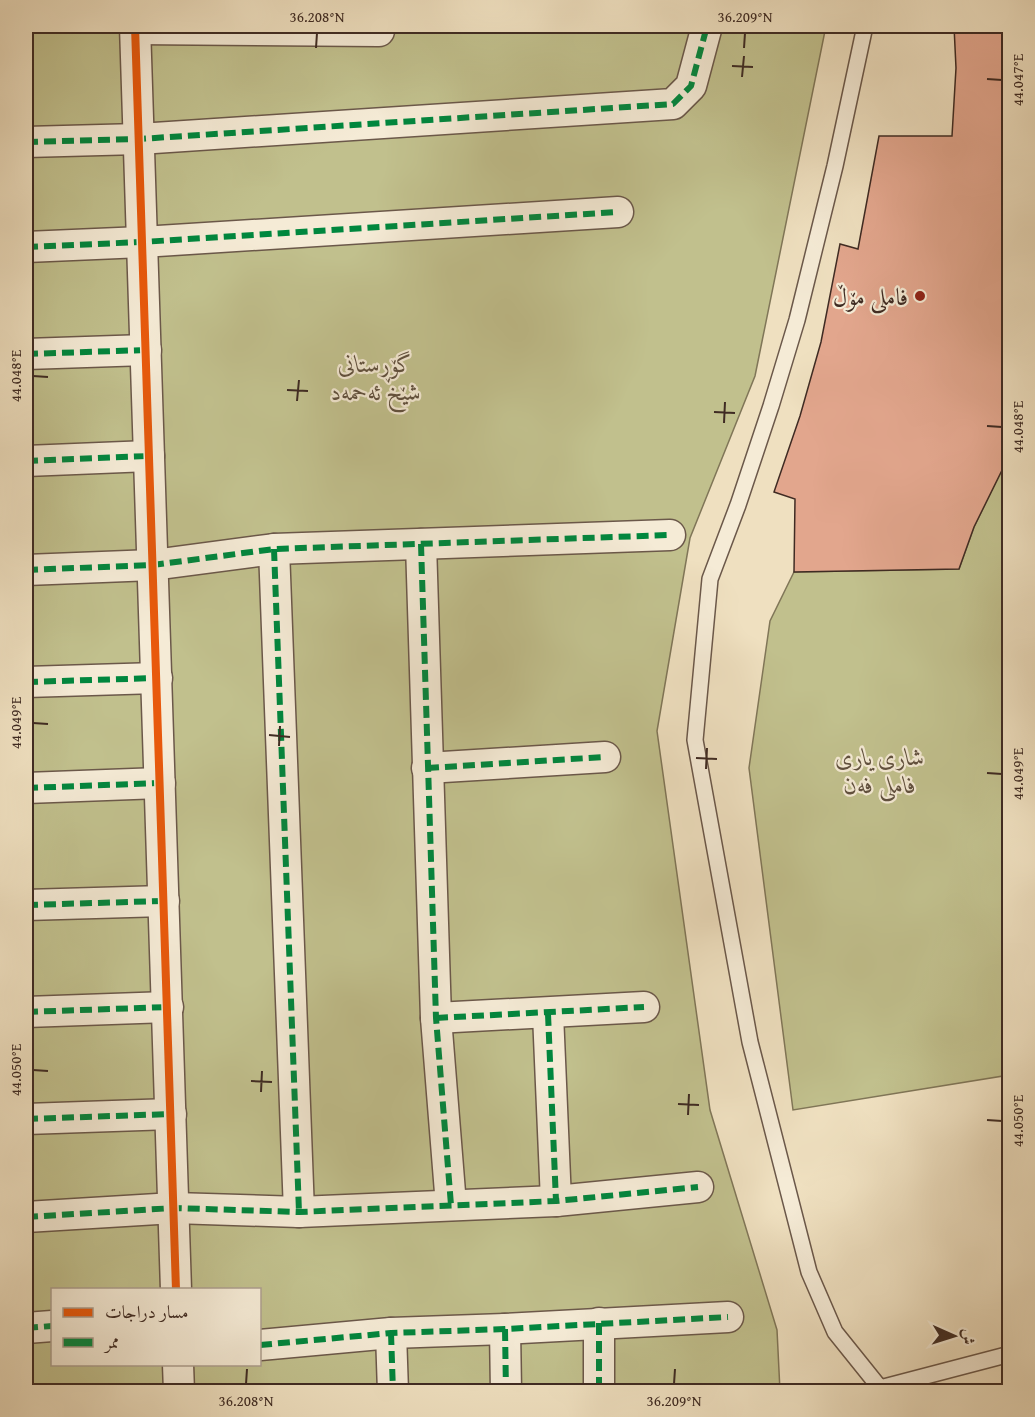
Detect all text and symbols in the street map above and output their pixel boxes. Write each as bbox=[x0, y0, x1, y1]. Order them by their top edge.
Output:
text: 36.208°N bbox=[290, 6, 345, 27]
text: 36.209°N bbox=[718, 6, 773, 27]
text: 44.047°E bbox=[1007, 53, 1028, 106]
place label: فاملی مۆڵ bbox=[833, 279, 908, 314]
marker: فاملی مۆڵ bbox=[913, 289, 927, 303]
park label: گۆڕستانی شێخ ئەحمەد bbox=[331, 346, 421, 413]
text: 44.048°E bbox=[5, 349, 26, 402]
text: 44.048°E bbox=[1007, 400, 1028, 453]
text: 44.049°E bbox=[5, 696, 26, 749]
park label: شاری یاری فاملی فەن bbox=[835, 739, 925, 802]
text: 44.049°E bbox=[1007, 747, 1028, 800]
text: 44.050°E bbox=[5, 1043, 26, 1096]
text: 44.050°E bbox=[1007, 1094, 1028, 1147]
legend bbox=[51, 1288, 261, 1366]
text: مسار دراجات bbox=[105, 1298, 188, 1325]
north arrow bbox=[924, 1306, 984, 1366]
text: ممر bbox=[103, 1328, 119, 1355]
text: ش bbox=[957, 1328, 981, 1345]
text: 36.208°N bbox=[219, 1390, 274, 1411]
text: 36.209°N bbox=[647, 1390, 702, 1411]

